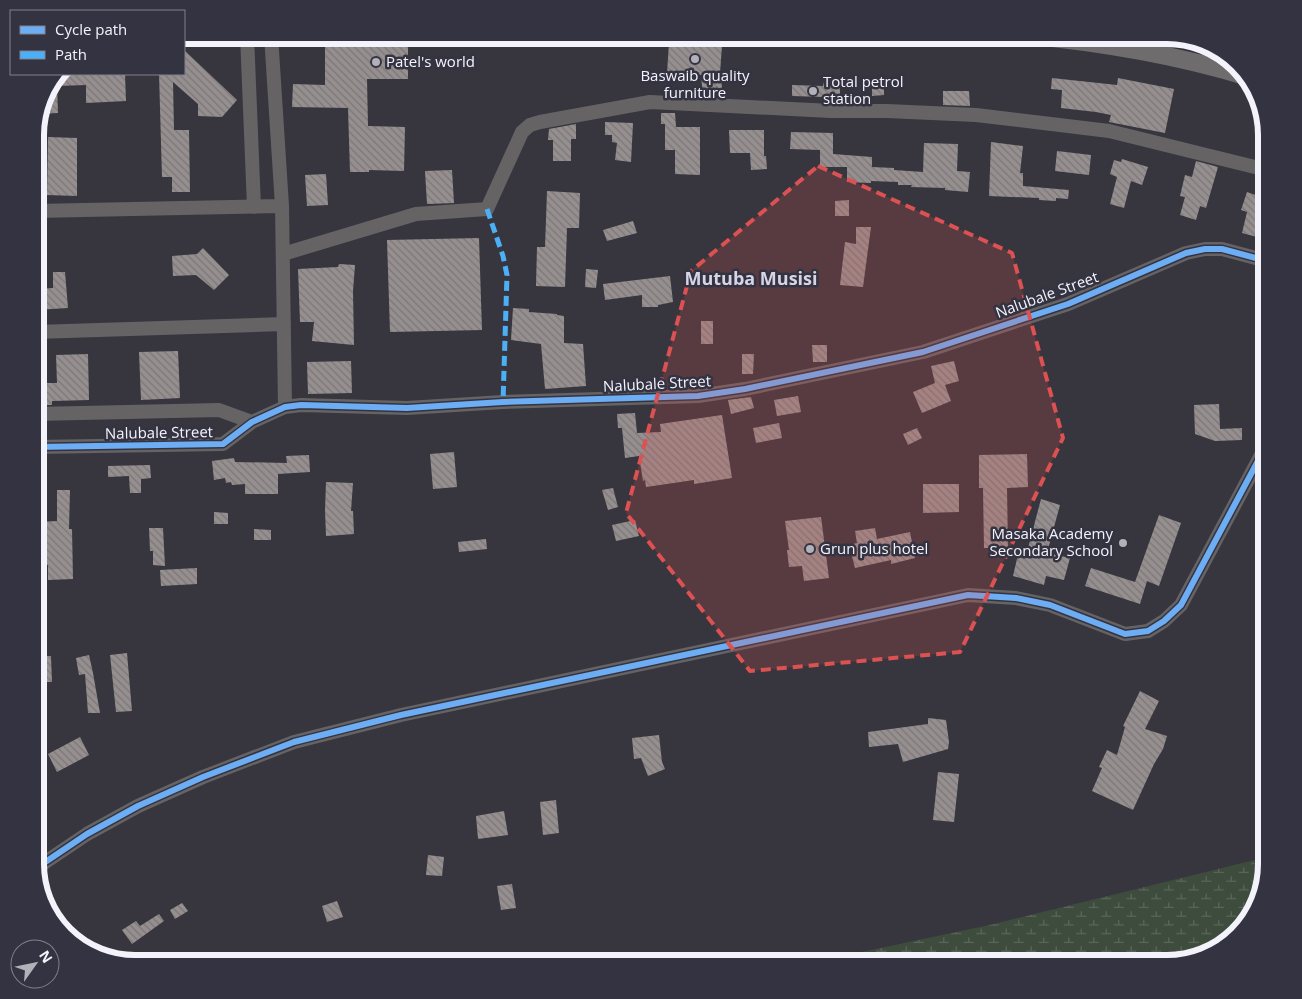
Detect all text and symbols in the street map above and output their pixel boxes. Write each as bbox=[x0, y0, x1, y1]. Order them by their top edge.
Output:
legend bbox=[10, 10, 185, 75]
text: Cycle path bbox=[55, 19, 127, 39]
text: Path bbox=[55, 44, 87, 64]
place label: Patel's world bbox=[386, 51, 475, 71]
marker: Baswaib quality furniture bbox=[689, 53, 701, 65]
marker: Patel's world bbox=[370, 56, 382, 68]
place label: Baswaib quality furniture bbox=[640, 65, 750, 102]
place label: Total petrol station bbox=[823, 71, 904, 108]
marker: Total petrol station bbox=[807, 85, 819, 97]
district label: Mutuba Musisi bbox=[684, 266, 818, 290]
street label: Nalubale Street bbox=[992, 266, 1101, 322]
street label: Nalubale Street bbox=[602, 370, 711, 396]
street label: Nalubale Street bbox=[105, 421, 213, 443]
place label: Masaka Academy Secondary School bbox=[989, 523, 1113, 560]
marker: Masaka Academy Secondary School bbox=[1117, 537, 1129, 549]
place label: Grun plus hotel bbox=[820, 538, 928, 558]
marker: Grun plus hotel bbox=[804, 543, 816, 555]
north arrow bbox=[10, 939, 60, 989]
text: N bbox=[35, 947, 57, 967]

